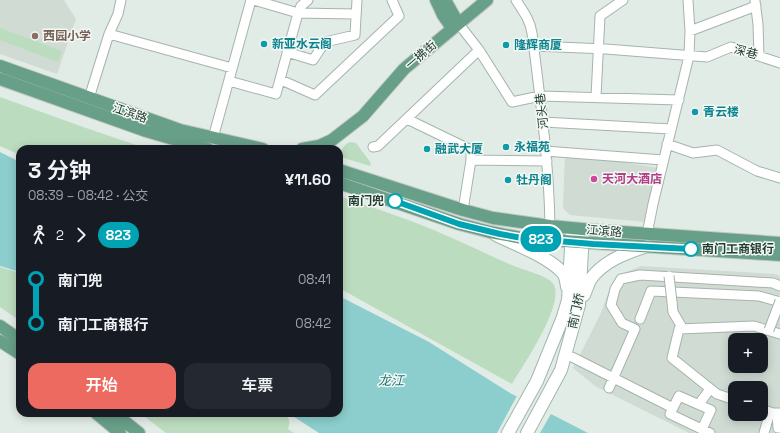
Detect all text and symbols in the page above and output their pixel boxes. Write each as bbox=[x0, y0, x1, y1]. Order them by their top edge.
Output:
place label: 西园小学 bbox=[43, 28, 91, 44]
marker: 西园小学 bbox=[30, 31, 40, 41]
place label: 新亚水云阁 bbox=[272, 36, 332, 52]
street label: 一拂街 bbox=[402, 37, 440, 73]
place label: 隆辉商厦 bbox=[514, 37, 562, 53]
marker: 新亚水云阁 bbox=[259, 39, 269, 49]
marker: 隆辉商厦 bbox=[501, 40, 511, 50]
street label: 深巷 bbox=[732, 41, 760, 63]
street label: 河头巷 bbox=[532, 92, 552, 130]
street label: 江滨路 bbox=[110, 100, 150, 126]
place label: 青云楼 bbox=[703, 104, 739, 120]
marker: 青云楼 bbox=[690, 107, 700, 117]
place label: 永福苑 bbox=[514, 139, 550, 155]
place label: 融武大厦 bbox=[435, 141, 483, 157]
marker: 永福苑 bbox=[501, 142, 511, 152]
marker: 融武大厦 bbox=[422, 144, 432, 154]
text: 3 分钟 bbox=[28, 156, 91, 184]
text: ¥11.60 bbox=[285, 170, 331, 189]
place label: 天河大酒店 bbox=[602, 171, 662, 187]
place label: 牡丹阁 bbox=[516, 172, 552, 188]
marker: 天河大酒店 bbox=[589, 174, 599, 184]
marker: 牡丹阁 bbox=[503, 175, 513, 185]
text: 08:39 – 08:42 · 公交 bbox=[28, 187, 148, 204]
place label: 南门兜 bbox=[348, 193, 384, 209]
marker: 南门兜 bbox=[387, 193, 403, 209]
street label: 江滨路 bbox=[585, 221, 623, 241]
icon: walk bbox=[28, 224, 50, 246]
icon: forward bbox=[70, 224, 92, 246]
text: 823 bbox=[106, 226, 131, 244]
line badge: 823 bbox=[518, 226, 564, 252]
text: 2 bbox=[56, 227, 64, 244]
text: 823 bbox=[528, 230, 554, 248]
marker: 南门工商银行 bbox=[683, 241, 699, 257]
place label: 南门工商银行 bbox=[702, 241, 774, 257]
text: 南门兜 bbox=[58, 271, 103, 290]
text: 08:41 bbox=[298, 271, 331, 288]
street label: 南门桥 bbox=[564, 292, 588, 330]
text: 南门工商银行 bbox=[58, 315, 148, 334]
text: 08:42 bbox=[295, 315, 331, 332]
map controls bbox=[728, 333, 768, 421]
button: + bbox=[728, 333, 768, 373]
button: 开始 bbox=[28, 363, 176, 409]
button: 车票 bbox=[184, 363, 331, 409]
water label: 龙江 bbox=[378, 372, 406, 389]
button: − bbox=[728, 381, 768, 421]

